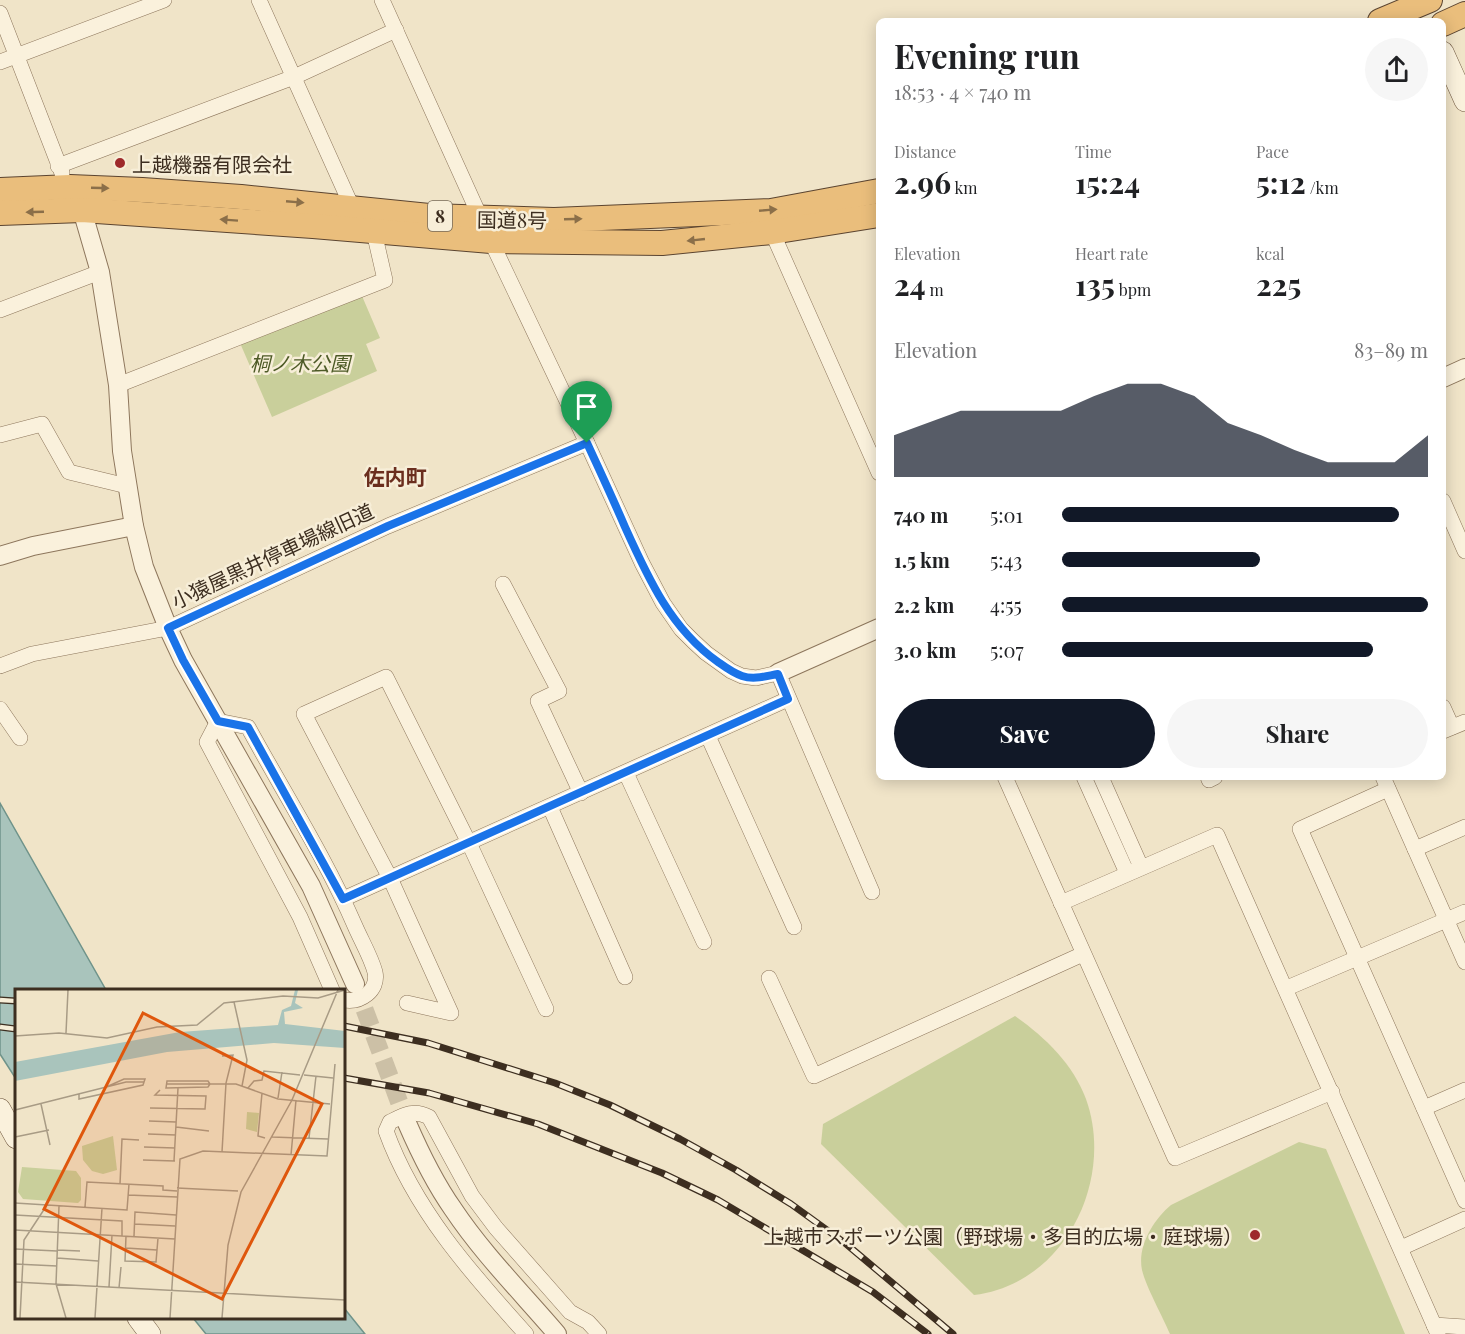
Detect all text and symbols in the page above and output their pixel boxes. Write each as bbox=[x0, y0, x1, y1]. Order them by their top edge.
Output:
text: Evening run bbox=[894, 33, 1080, 77]
button: share bbox=[1365, 38, 1428, 101]
text: 18:53 · 4 × 740 m bbox=[894, 78, 1031, 105]
text: Distance bbox=[894, 141, 956, 162]
text: Time bbox=[1075, 141, 1112, 162]
text: Pace bbox=[1256, 141, 1289, 162]
place label: 上越機器有限会社 bbox=[132, 150, 292, 177]
marker: 上越機器有限会社 bbox=[113, 156, 127, 170]
text: 2.96 bbox=[894, 162, 951, 202]
text: 15:24 bbox=[1075, 162, 1140, 202]
text: 5:12 bbox=[1256, 162, 1306, 202]
text: km bbox=[951, 177, 978, 198]
text: /km bbox=[1306, 177, 1339, 198]
one-way arrow bbox=[91, 184, 110, 193]
one-way arrow bbox=[285, 197, 304, 207]
road number: 8 bbox=[428, 201, 452, 231]
street label: 国道8号 bbox=[477, 205, 547, 233]
one-way arrow bbox=[758, 205, 777, 215]
one-way arrow bbox=[25, 207, 44, 216]
one-way arrow bbox=[220, 215, 239, 225]
one-way arrow bbox=[564, 215, 583, 224]
one-way arrow bbox=[687, 235, 706, 245]
text: Elevation bbox=[894, 243, 961, 264]
text: Heart rate bbox=[1075, 243, 1148, 264]
text: kcal bbox=[1256, 243, 1285, 264]
text: 24 bbox=[894, 264, 926, 304]
text: 135 bbox=[1075, 264, 1115, 304]
text: 225 bbox=[1256, 264, 1301, 304]
text: m bbox=[926, 279, 944, 300]
text: bpm bbox=[1115, 279, 1151, 300]
text: Elevation bbox=[894, 336, 977, 363]
text: 83–89 m bbox=[1354, 336, 1428, 363]
park label: 桐ノ木公園 bbox=[250, 349, 353, 376]
pin bbox=[561, 381, 612, 443]
icon: arrive bbox=[570, 390, 603, 423]
district label: 佐内町 bbox=[364, 462, 427, 490]
street label: 小猿屋黒井停車場線旧道 bbox=[167, 496, 377, 614]
text: 740 m bbox=[894, 501, 948, 528]
text: 5:01 bbox=[990, 501, 1023, 528]
text: 1.5 km bbox=[894, 546, 950, 573]
text: 5:43 bbox=[990, 546, 1022, 573]
text: 2.2 km bbox=[894, 591, 954, 618]
text: 4:55 bbox=[990, 591, 1022, 618]
text: 3.0 km bbox=[894, 636, 956, 663]
text: 5:07 bbox=[990, 636, 1024, 663]
button: Save bbox=[894, 699, 1155, 768]
button: Share bbox=[1167, 699, 1428, 768]
inset map bbox=[15, 989, 345, 1319]
place label: 上越市スポーツ公園（野球場・多目的広場・庭球場） bbox=[763, 1222, 1243, 1249]
marker: 上越市スポーツ公園（野球場・多目的広場・庭球場） bbox=[1248, 1228, 1262, 1242]

